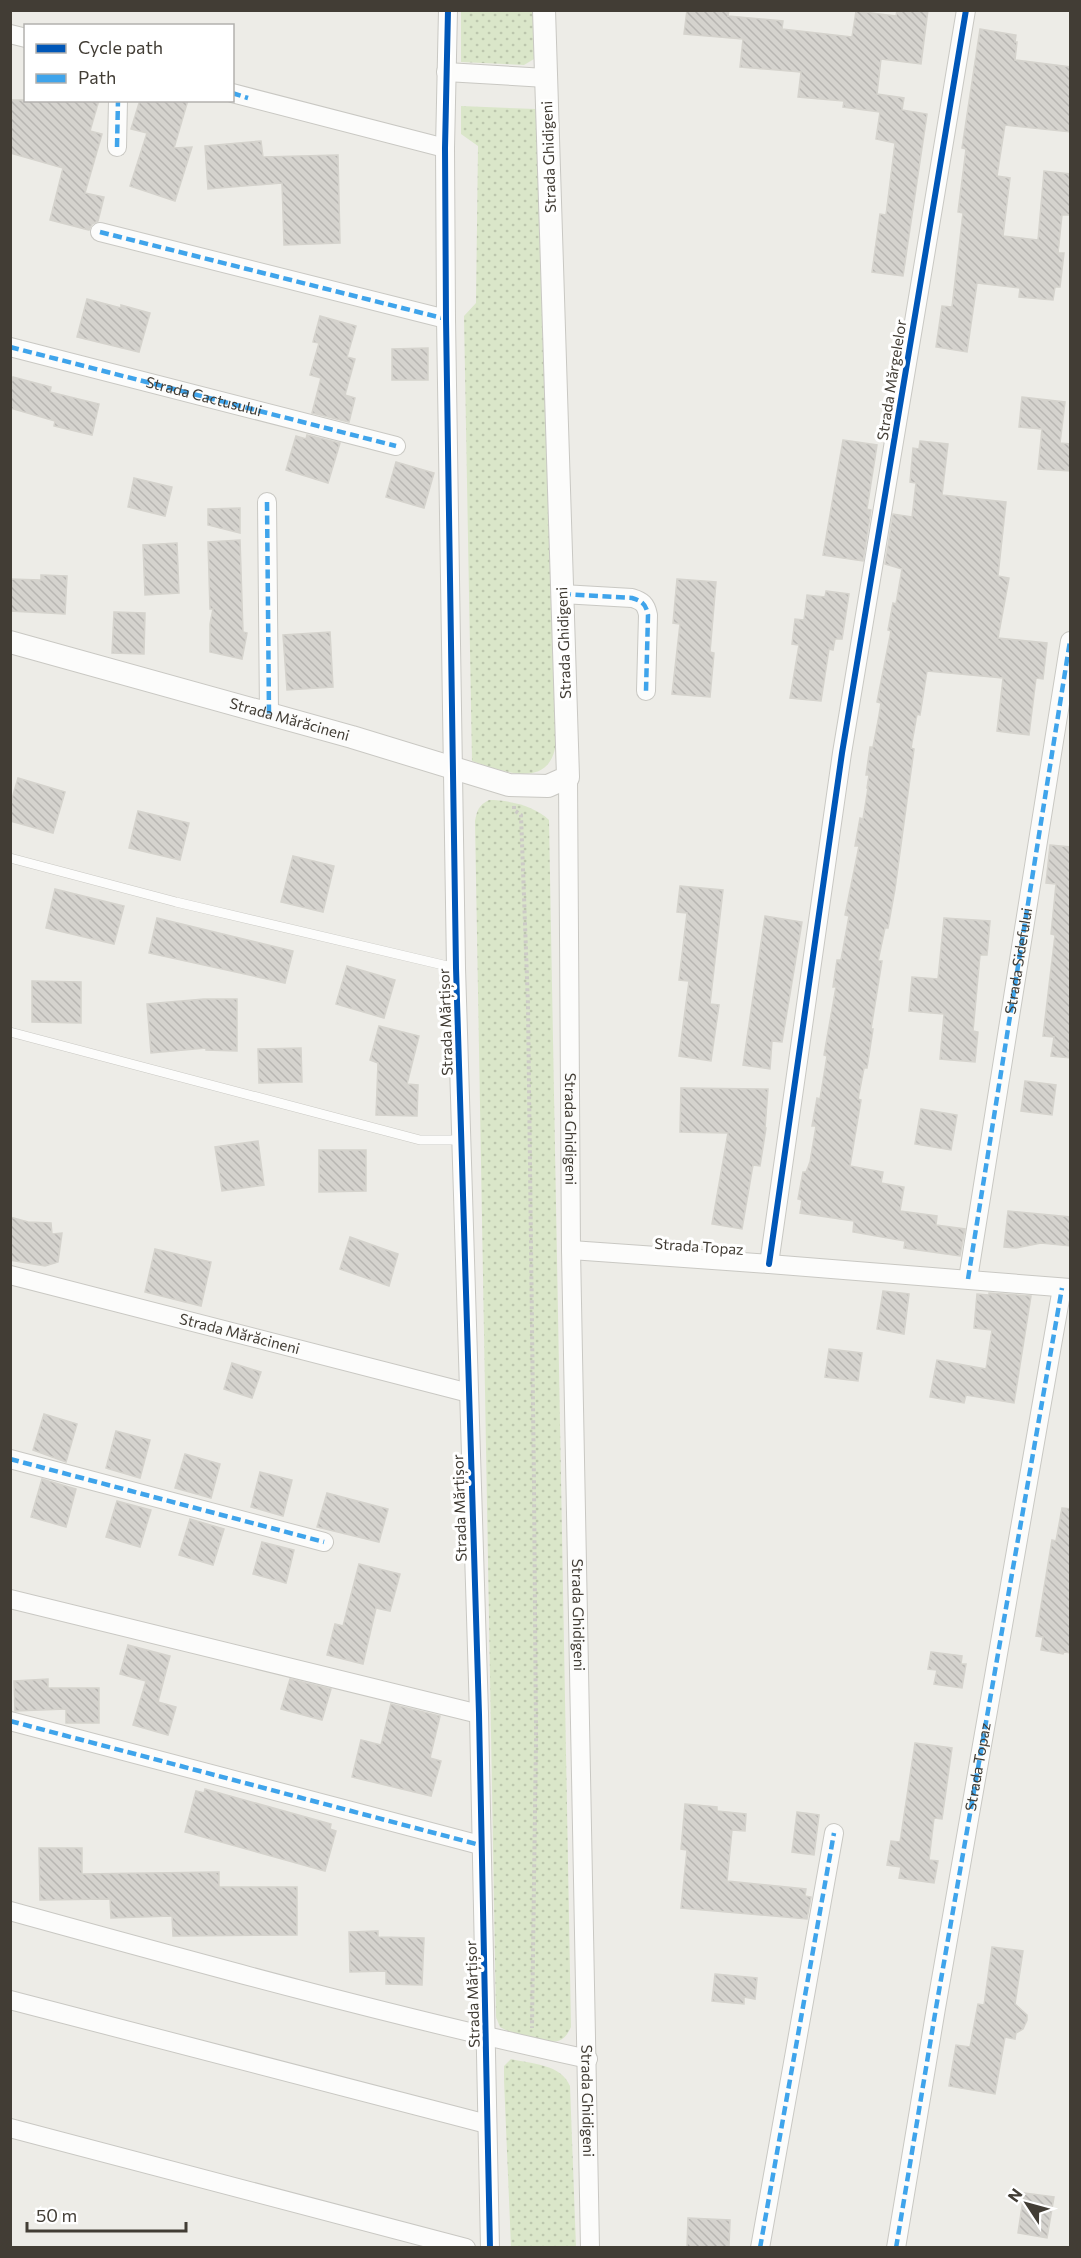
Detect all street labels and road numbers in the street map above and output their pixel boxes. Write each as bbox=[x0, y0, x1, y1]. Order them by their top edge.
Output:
street label: Strada Ghidigeni bbox=[537, 101, 559, 213]
street label: Strada Mărgelelor bbox=[873, 318, 909, 442]
street label: Strada Cactusului bbox=[144, 372, 264, 419]
street label: Strada Ghidigeni bbox=[552, 587, 574, 699]
street label: Strada Mărăcineni bbox=[228, 693, 352, 744]
street label: Strada Sidefului bbox=[1000, 906, 1035, 1015]
street label: Strada Mărțișor bbox=[434, 968, 458, 1076]
street label: Strada Ghidigeni bbox=[562, 1073, 581, 1185]
street label: Strada Topaz bbox=[654, 1234, 744, 1258]
street label: Strada Mărăcineni bbox=[178, 1309, 302, 1357]
street label: Strada Mărțișor bbox=[448, 1454, 472, 1562]
street label: Strada Ghidigeni bbox=[569, 1559, 589, 1671]
street label: Strada Topaz bbox=[961, 1721, 994, 1812]
street label: Strada Mărțișor bbox=[461, 1940, 485, 2048]
street label: Strada Ghidigeni bbox=[578, 2045, 598, 2157]

